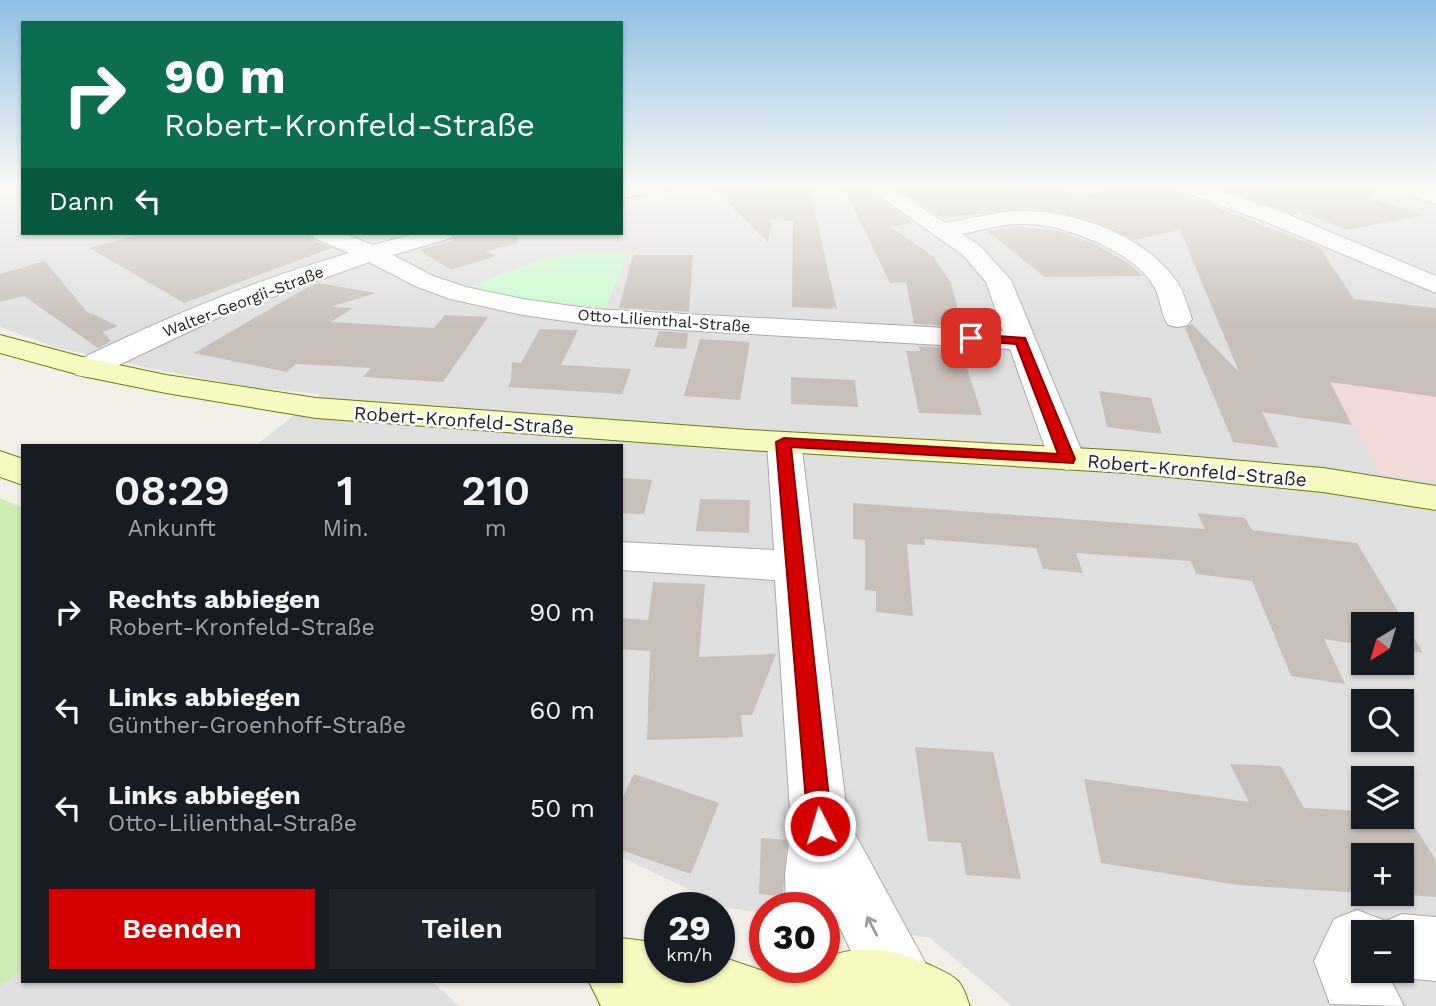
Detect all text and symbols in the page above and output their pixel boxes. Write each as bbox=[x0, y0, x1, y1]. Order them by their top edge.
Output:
text: 90 m bbox=[164, 47, 286, 105]
icon: right bbox=[49, 49, 140, 140]
text: Robert-Kronfeld-Straße bbox=[164, 106, 535, 144]
icon: left bbox=[129, 182, 167, 220]
text: Dann bbox=[49, 186, 115, 216]
street label: Walter-Georgii-Straße bbox=[160, 262, 326, 341]
street label: Otto-Lilienthal-Straße bbox=[577, 305, 751, 336]
pin bbox=[941, 308, 1001, 368]
icon: arrive bbox=[952, 319, 990, 357]
street label: Robert-Kronfeld-Straße bbox=[353, 401, 575, 440]
street label: Robert-Kronfeld-Straße bbox=[1086, 449, 1308, 492]
text: 08:29 bbox=[114, 466, 230, 515]
text: 1 bbox=[337, 466, 354, 515]
text: 210 bbox=[461, 466, 530, 515]
text: Ankunft bbox=[128, 515, 216, 542]
text: Min. bbox=[323, 515, 369, 542]
text: m bbox=[485, 515, 507, 542]
text: Rechts abbiegen bbox=[108, 584, 320, 614]
icon: right bbox=[49, 593, 87, 631]
text: 90 m bbox=[529, 597, 595, 627]
north arrow bbox=[1351, 612, 1414, 676]
map controls bbox=[1351, 612, 1414, 983]
text: Robert-Kronfeld-Straße bbox=[108, 614, 375, 641]
text: Links abbiegen bbox=[108, 682, 301, 712]
button: search bbox=[1351, 689, 1414, 752]
icon: left bbox=[49, 691, 87, 729]
text: 60 m bbox=[529, 695, 595, 725]
text: Günther-Groenhoff-Straße bbox=[108, 712, 406, 739]
button: layers bbox=[1351, 766, 1414, 829]
text: Links abbiegen bbox=[108, 780, 301, 810]
icon: left bbox=[49, 789, 87, 827]
position arrow bbox=[783, 789, 857, 863]
text: 50 m bbox=[530, 793, 595, 823]
text: Otto-Lilienthal-Straße bbox=[108, 810, 357, 837]
button: + bbox=[1351, 843, 1414, 906]
button: Beenden bbox=[49, 889, 315, 969]
button: Teilen bbox=[329, 889, 595, 969]
speed limit sign: 30 bbox=[749, 892, 840, 983]
text: 29 bbox=[668, 907, 711, 949]
one-way arrow bbox=[865, 916, 879, 937]
button: − bbox=[1351, 920, 1414, 983]
text: km/h bbox=[666, 944, 713, 965]

